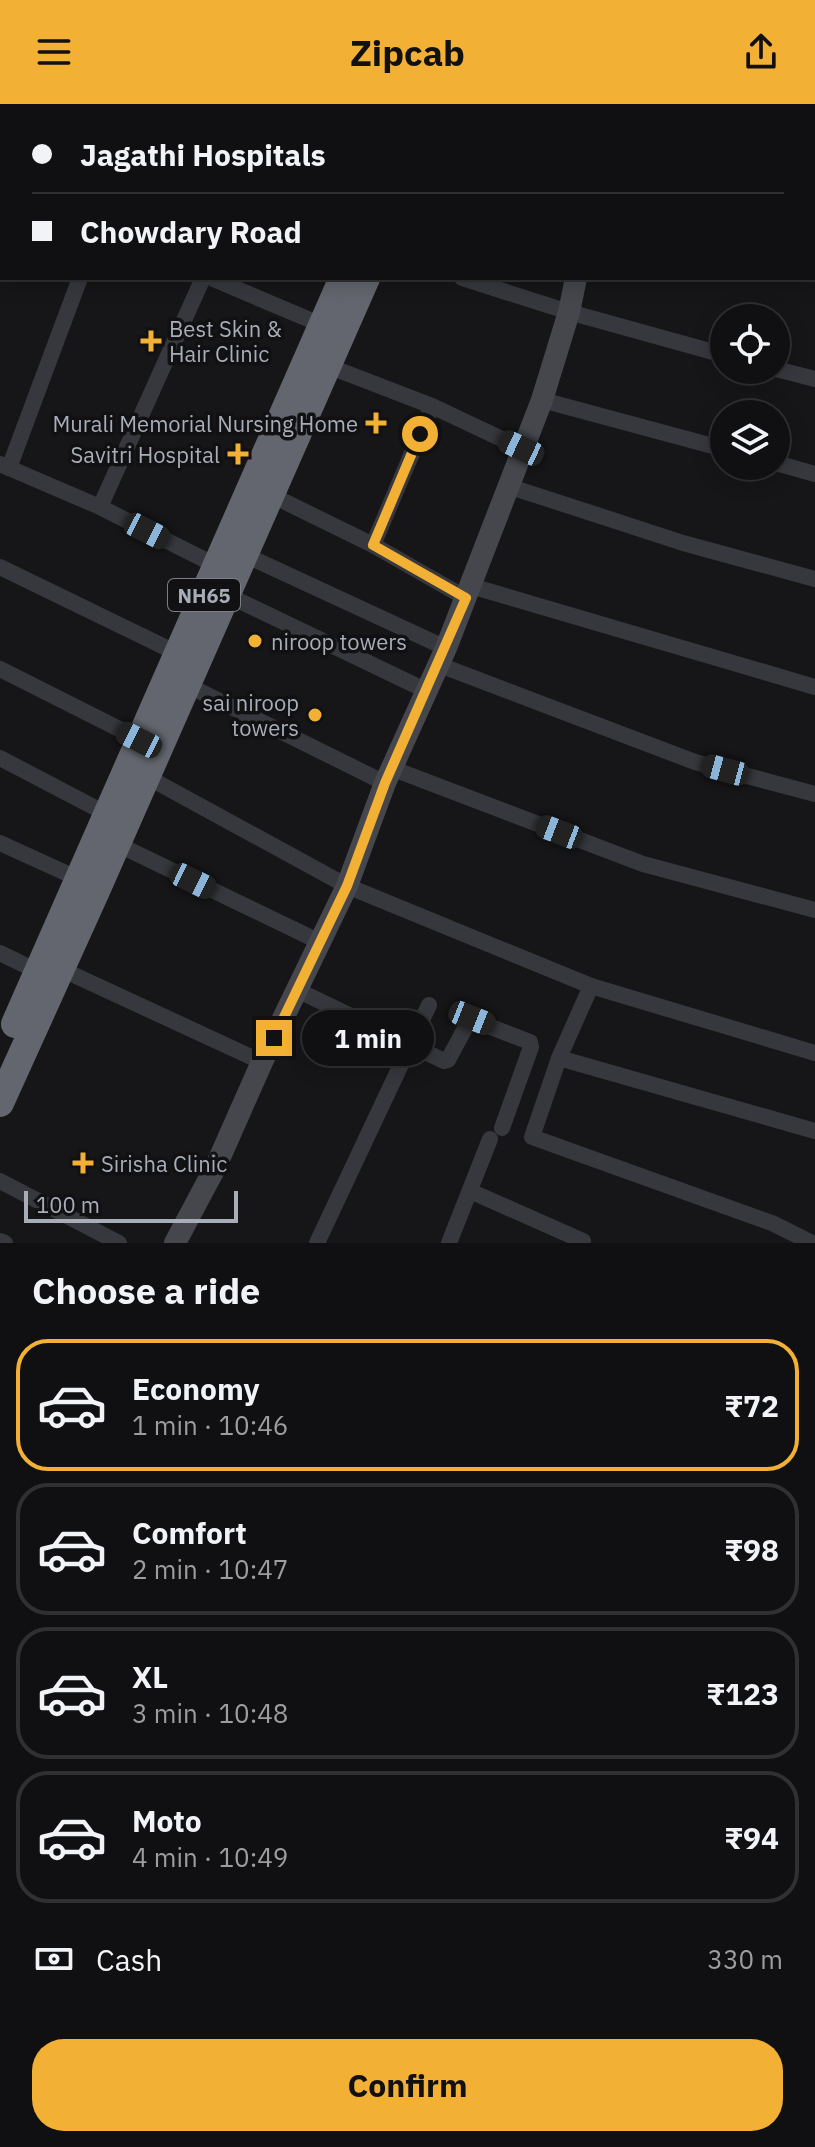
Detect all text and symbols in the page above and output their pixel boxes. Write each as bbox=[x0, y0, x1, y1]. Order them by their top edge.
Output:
text: Zipcab bbox=[350, 29, 465, 76]
icon: menu bbox=[32, 30, 76, 74]
icon: share bbox=[739, 30, 783, 74]
text: Jagathi Hospitals bbox=[80, 135, 326, 174]
text: Chowdary Road bbox=[80, 212, 302, 251]
map controls bbox=[710, 304, 790, 480]
button: locate bbox=[710, 304, 790, 384]
place label: Best Skin & Hair Clinic bbox=[169, 314, 282, 368]
marker: Best Skin & Hair Clinic bbox=[140, 330, 162, 352]
button: layers bbox=[710, 400, 790, 480]
place label: Murali Memorial Nursing Home bbox=[52, 409, 358, 438]
marker: Murali Memorial Nursing Home bbox=[365, 412, 387, 434]
route start bbox=[402, 416, 438, 452]
car bbox=[494, 427, 548, 469]
place label: Savitri Hospital bbox=[71, 440, 220, 469]
marker: Savitri Hospital bbox=[227, 443, 249, 465]
car bbox=[120, 509, 174, 553]
road number: NH65 bbox=[168, 579, 240, 611]
place label: niroop towers bbox=[271, 627, 407, 656]
marker: niroop towers bbox=[246, 632, 264, 650]
place label: sai niroop towers bbox=[202, 688, 299, 742]
marker: sai niroop towers bbox=[306, 706, 324, 724]
car bbox=[112, 718, 166, 762]
car bbox=[699, 752, 751, 788]
car bbox=[532, 812, 586, 852]
car bbox=[166, 860, 220, 902]
car bbox=[445, 998, 499, 1038]
callout: 1 min bbox=[302, 1010, 434, 1066]
route end bbox=[256, 1020, 292, 1056]
text: 1 min bbox=[334, 1021, 402, 1055]
place label: Sirisha Clinic bbox=[101, 1149, 227, 1178]
marker: Sirisha Clinic bbox=[72, 1152, 94, 1174]
scale bar bbox=[24, 1187, 238, 1223]
text: 100 m bbox=[36, 1190, 100, 1219]
text: Choose a ride bbox=[32, 1267, 260, 1314]
icon: car bbox=[36, 1369, 108, 1441]
text: Economy bbox=[132, 1369, 260, 1408]
text: ₹72 bbox=[724, 1386, 779, 1425]
text: 1 min · 10:46 bbox=[132, 1408, 288, 1442]
icon: car bbox=[36, 1513, 108, 1585]
text: Comfort bbox=[132, 1513, 247, 1552]
text: ₹98 bbox=[724, 1530, 779, 1569]
text: 2 min · 10:47 bbox=[132, 1552, 288, 1586]
icon: car bbox=[36, 1657, 108, 1729]
text: XL bbox=[132, 1657, 168, 1696]
text: ₹123 bbox=[706, 1674, 779, 1713]
text: 3 min · 10:48 bbox=[132, 1696, 288, 1730]
icon: car bbox=[36, 1801, 108, 1873]
text: Moto bbox=[132, 1801, 202, 1840]
text: ₹94 bbox=[724, 1818, 779, 1857]
text: 4 min · 10:49 bbox=[132, 1840, 288, 1874]
icon: cash bbox=[32, 1937, 76, 1981]
text: Cash bbox=[96, 1940, 162, 1979]
text: 330 m bbox=[707, 1942, 783, 1976]
button: Confirm bbox=[32, 2039, 783, 2131]

